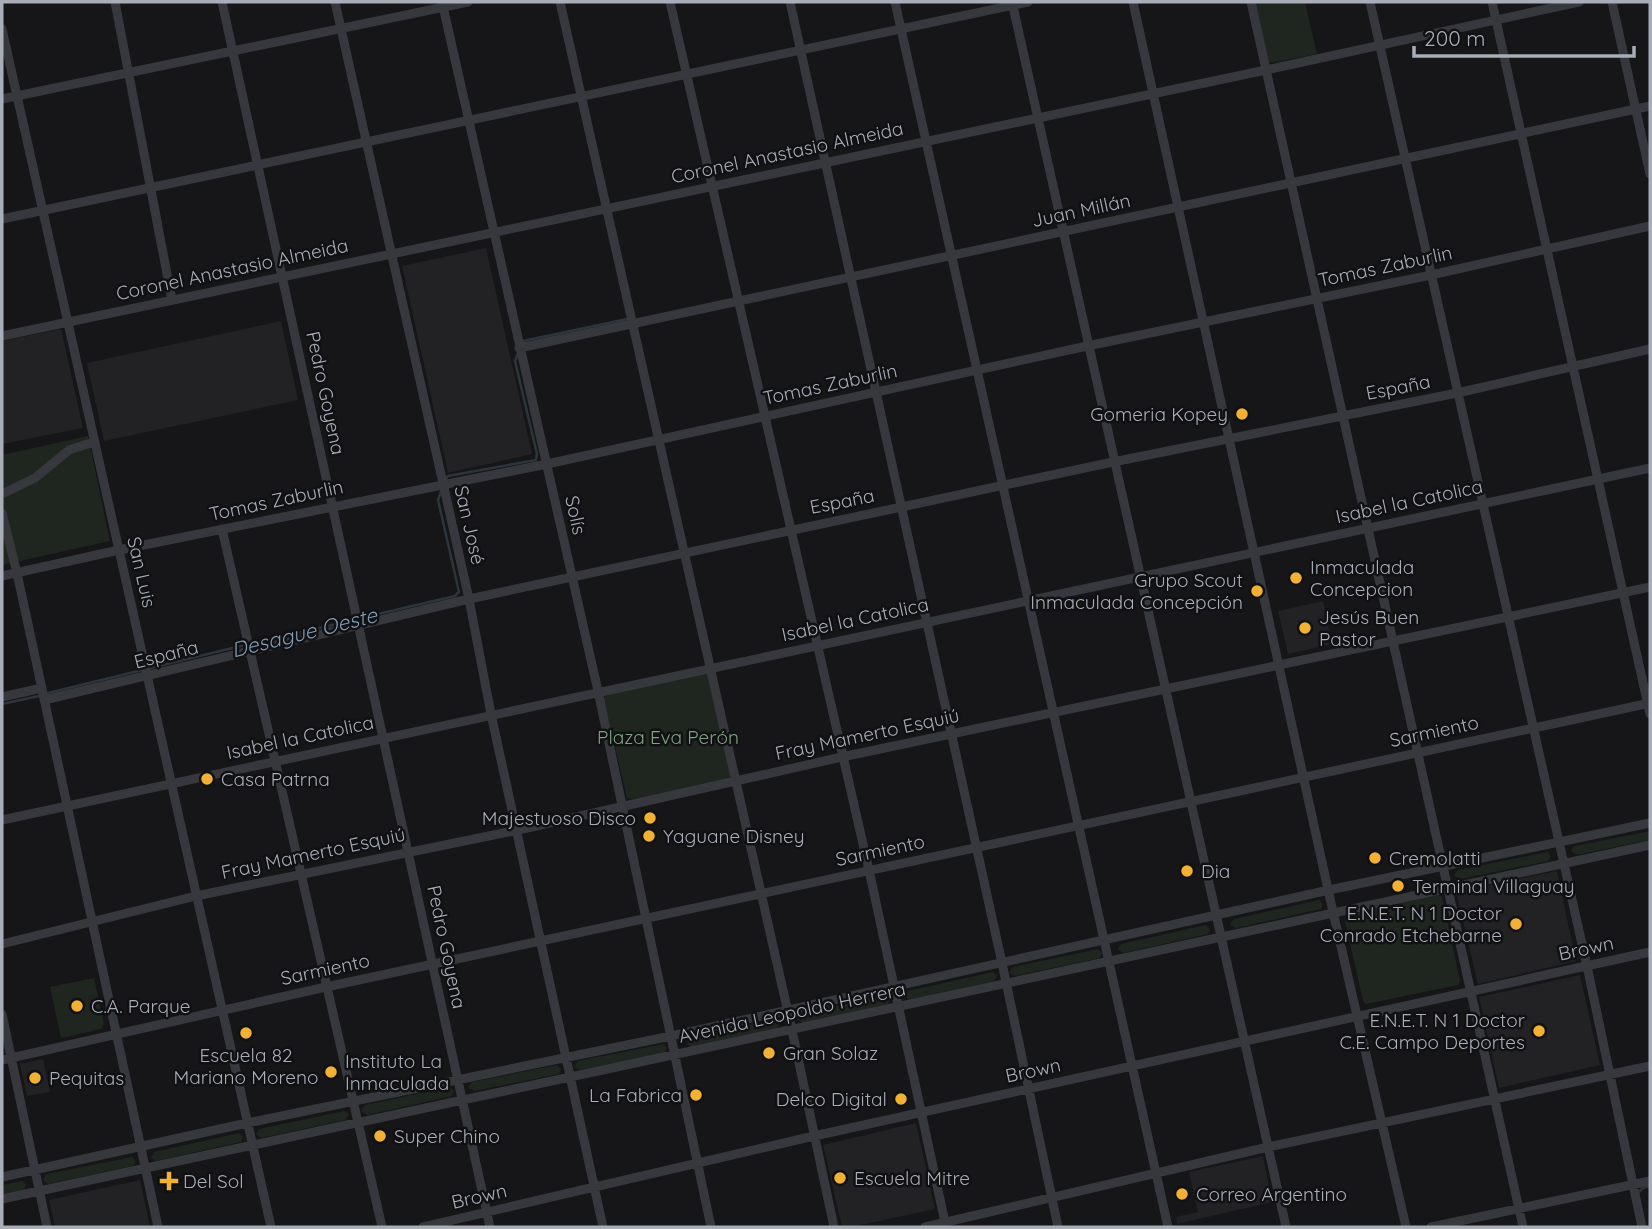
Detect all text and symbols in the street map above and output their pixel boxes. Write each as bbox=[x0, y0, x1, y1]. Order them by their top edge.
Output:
scale bar bbox=[1414, 14, 1634, 58]
text: 200 m bbox=[1424, 25, 1486, 51]
street label: Coronel Anastasio Almeida bbox=[669, 116, 905, 188]
street label: Juan Millán bbox=[1029, 188, 1133, 232]
street label: Coronel Anastasio Almeida bbox=[114, 233, 350, 305]
street label: Tomas Zaburlin bbox=[1316, 240, 1454, 292]
street label: Pedro Goyena bbox=[301, 329, 351, 457]
street label: Tomas Zaburlin bbox=[761, 358, 899, 410]
street label: España bbox=[1364, 369, 1432, 405]
place label: Gomeria Kopey bbox=[1090, 402, 1228, 426]
marker: Gomeria Kopey bbox=[1234, 406, 1250, 422]
street label: Tomas Zaburlin bbox=[207, 474, 345, 526]
street label: Isabel la Catolica bbox=[1333, 474, 1485, 528]
street label: San José bbox=[449, 483, 491, 567]
street label: España bbox=[808, 483, 876, 519]
street label: Solís bbox=[560, 493, 592, 537]
street label: San Luis bbox=[122, 534, 162, 610]
place label: Inmaculada Concepcion bbox=[1310, 555, 1414, 601]
place label: Grupo Scout Inmaculada Concepción bbox=[1030, 568, 1243, 614]
marker: Inmaculada Concepcion bbox=[1288, 570, 1304, 586]
marker: Grupo Scout Inmaculada Concepción bbox=[1249, 583, 1265, 599]
street label: Isabel la Catolica bbox=[779, 592, 931, 646]
water label: Desague Oeste bbox=[228, 601, 381, 663]
place label: Jesús Buen Pastor bbox=[1319, 605, 1419, 651]
marker: Jesús Buen Pastor bbox=[1297, 620, 1313, 636]
street label: España bbox=[131, 634, 201, 674]
street label: Fray Mamerto Esquiú bbox=[773, 703, 961, 765]
street label: Isabel la Catolica bbox=[224, 710, 376, 764]
street label: Sarmiento bbox=[1387, 710, 1481, 752]
park label: Plaza Eva Perón bbox=[597, 725, 739, 749]
place label: Casa Patrna bbox=[221, 767, 330, 791]
marker: Casa Patrna bbox=[199, 771, 215, 787]
place label: Majestuoso Disco bbox=[482, 806, 636, 830]
marker: Majestuoso Disco bbox=[642, 810, 658, 826]
street label: Fray Mamerto Esquiú bbox=[219, 822, 407, 884]
place label: Yaguane Disney bbox=[663, 824, 805, 848]
marker: Yaguane Disney bbox=[641, 828, 657, 844]
street label: Sarmiento bbox=[833, 829, 927, 871]
place label: Cremolatti bbox=[1389, 846, 1481, 870]
marker: Cremolatti bbox=[1367, 850, 1383, 866]
place label: Dia bbox=[1201, 859, 1230, 883]
marker: Dia bbox=[1179, 863, 1195, 879]
place label: Terminal Villaguay bbox=[1412, 874, 1574, 898]
marker: Terminal Villaguay bbox=[1390, 878, 1406, 894]
street label: Pedro Goyena bbox=[422, 883, 472, 1011]
place label: E.N.E.T. N 1 Doctor Conrado Etchebarne bbox=[1320, 901, 1503, 947]
marker: E.N.E.T. N 1 Doctor Conrado Etchebarne bbox=[1508, 916, 1524, 932]
street label: Brown bbox=[1556, 930, 1616, 966]
street label: Sarmiento bbox=[278, 948, 372, 990]
street label: Avenida Leopoldo Herrera bbox=[676, 976, 908, 1048]
place label: C.A. Parque bbox=[91, 994, 190, 1018]
marker: C.A. Parque bbox=[69, 998, 85, 1014]
place label: E.N.E.T. N 1 Doctor C.E. Campo Deportes bbox=[1339, 1008, 1526, 1054]
marker: E.N.E.T. N 1 Doctor C.E. Campo Deportes bbox=[1531, 1023, 1547, 1039]
marker: Escuela 82 Mariano Moreno bbox=[238, 1025, 254, 1041]
place label: Gran Solaz bbox=[783, 1041, 878, 1065]
place label: Escuela 82 Mariano Moreno bbox=[173, 1043, 319, 1089]
marker: Gran Solaz bbox=[761, 1045, 777, 1061]
place label: Instituto La Inmaculada bbox=[345, 1049, 449, 1095]
street label: Brown bbox=[1003, 1052, 1063, 1088]
marker: Instituto La Inmaculada bbox=[323, 1064, 339, 1080]
place label: Pequitas bbox=[49, 1066, 124, 1090]
marker: Pequitas bbox=[27, 1070, 43, 1086]
place label: La Fabrica bbox=[589, 1083, 682, 1107]
marker: La Fabrica bbox=[688, 1087, 704, 1103]
place label: Delco Digital bbox=[776, 1087, 887, 1111]
marker: Delco Digital bbox=[893, 1091, 909, 1107]
place label: Super Chino bbox=[394, 1124, 500, 1148]
marker: Super Chino bbox=[372, 1128, 388, 1144]
place label: Escuela Mitre bbox=[854, 1166, 970, 1190]
place label: Del Sol bbox=[183, 1169, 244, 1193]
marker: Escuela Mitre bbox=[832, 1170, 848, 1186]
marker: Del Sol bbox=[161, 1173, 177, 1189]
street label: Brown bbox=[449, 1178, 509, 1214]
place label: Correo Argentino bbox=[1196, 1182, 1347, 1206]
marker: Correo Argentino bbox=[1174, 1186, 1190, 1202]

